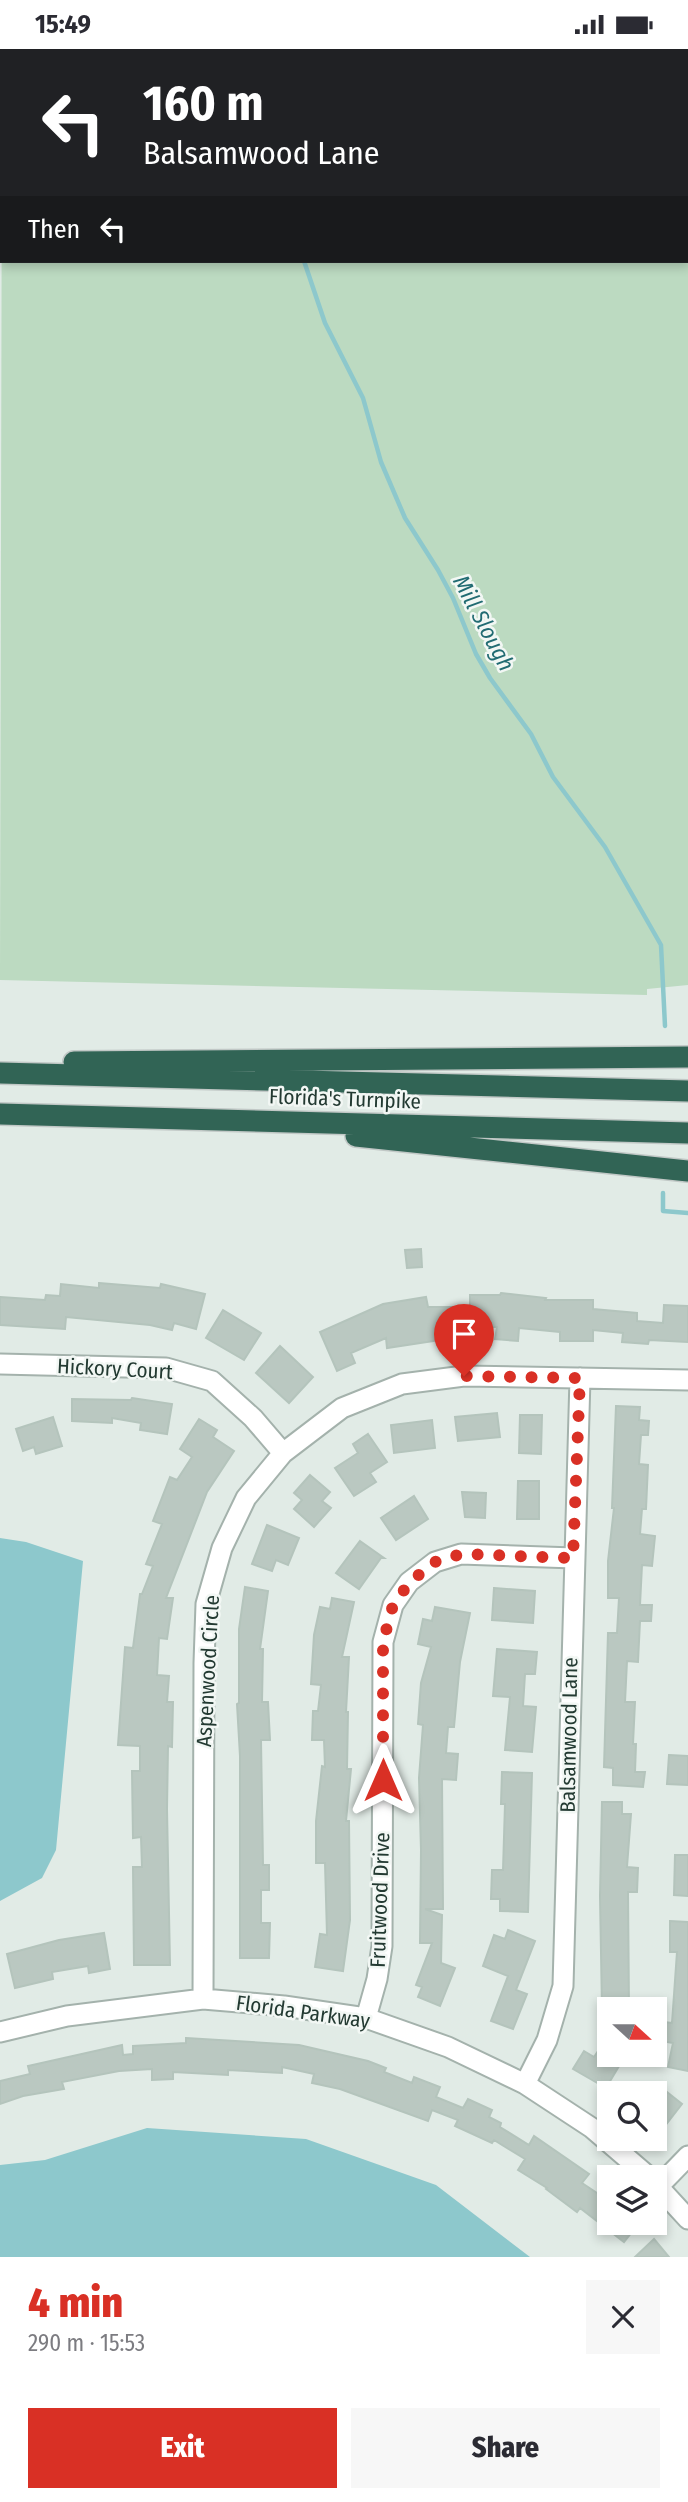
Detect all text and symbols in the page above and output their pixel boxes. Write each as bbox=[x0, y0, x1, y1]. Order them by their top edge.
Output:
text: 15:49 bbox=[35, 9, 91, 40]
text: 160 m bbox=[143, 74, 264, 133]
icon: left bbox=[28, 77, 119, 168]
text: Balsamwood Lane bbox=[143, 134, 380, 172]
icon: left bbox=[94, 210, 132, 248]
text: Then bbox=[28, 214, 80, 245]
water label: Mill Slough bbox=[447, 570, 521, 676]
street label: Florida's Turnpike bbox=[269, 1083, 421, 1115]
pin bbox=[434, 1304, 494, 1376]
icon: arrive bbox=[445, 1315, 483, 1353]
street label: Hickory Court bbox=[57, 1353, 174, 1385]
street label: Aspenwood Circle bbox=[191, 1594, 225, 1748]
street label: Balsamwood Lane bbox=[555, 1657, 583, 1813]
position arrow bbox=[346, 1743, 420, 1817]
street label: Fruitwood Drive bbox=[365, 1832, 395, 1968]
street label: Florida Parkway bbox=[234, 1990, 372, 2034]
north arrow bbox=[597, 1997, 667, 2067]
map controls bbox=[597, 1997, 667, 2235]
button: search bbox=[597, 2081, 667, 2151]
button: layers bbox=[597, 2165, 667, 2235]
text: 4 min bbox=[28, 2278, 123, 2328]
button: close bbox=[586, 2280, 660, 2354]
text: 290 m · 15:53 bbox=[28, 2329, 145, 2357]
button: Exit bbox=[28, 2408, 337, 2488]
button: Share bbox=[351, 2408, 660, 2488]

